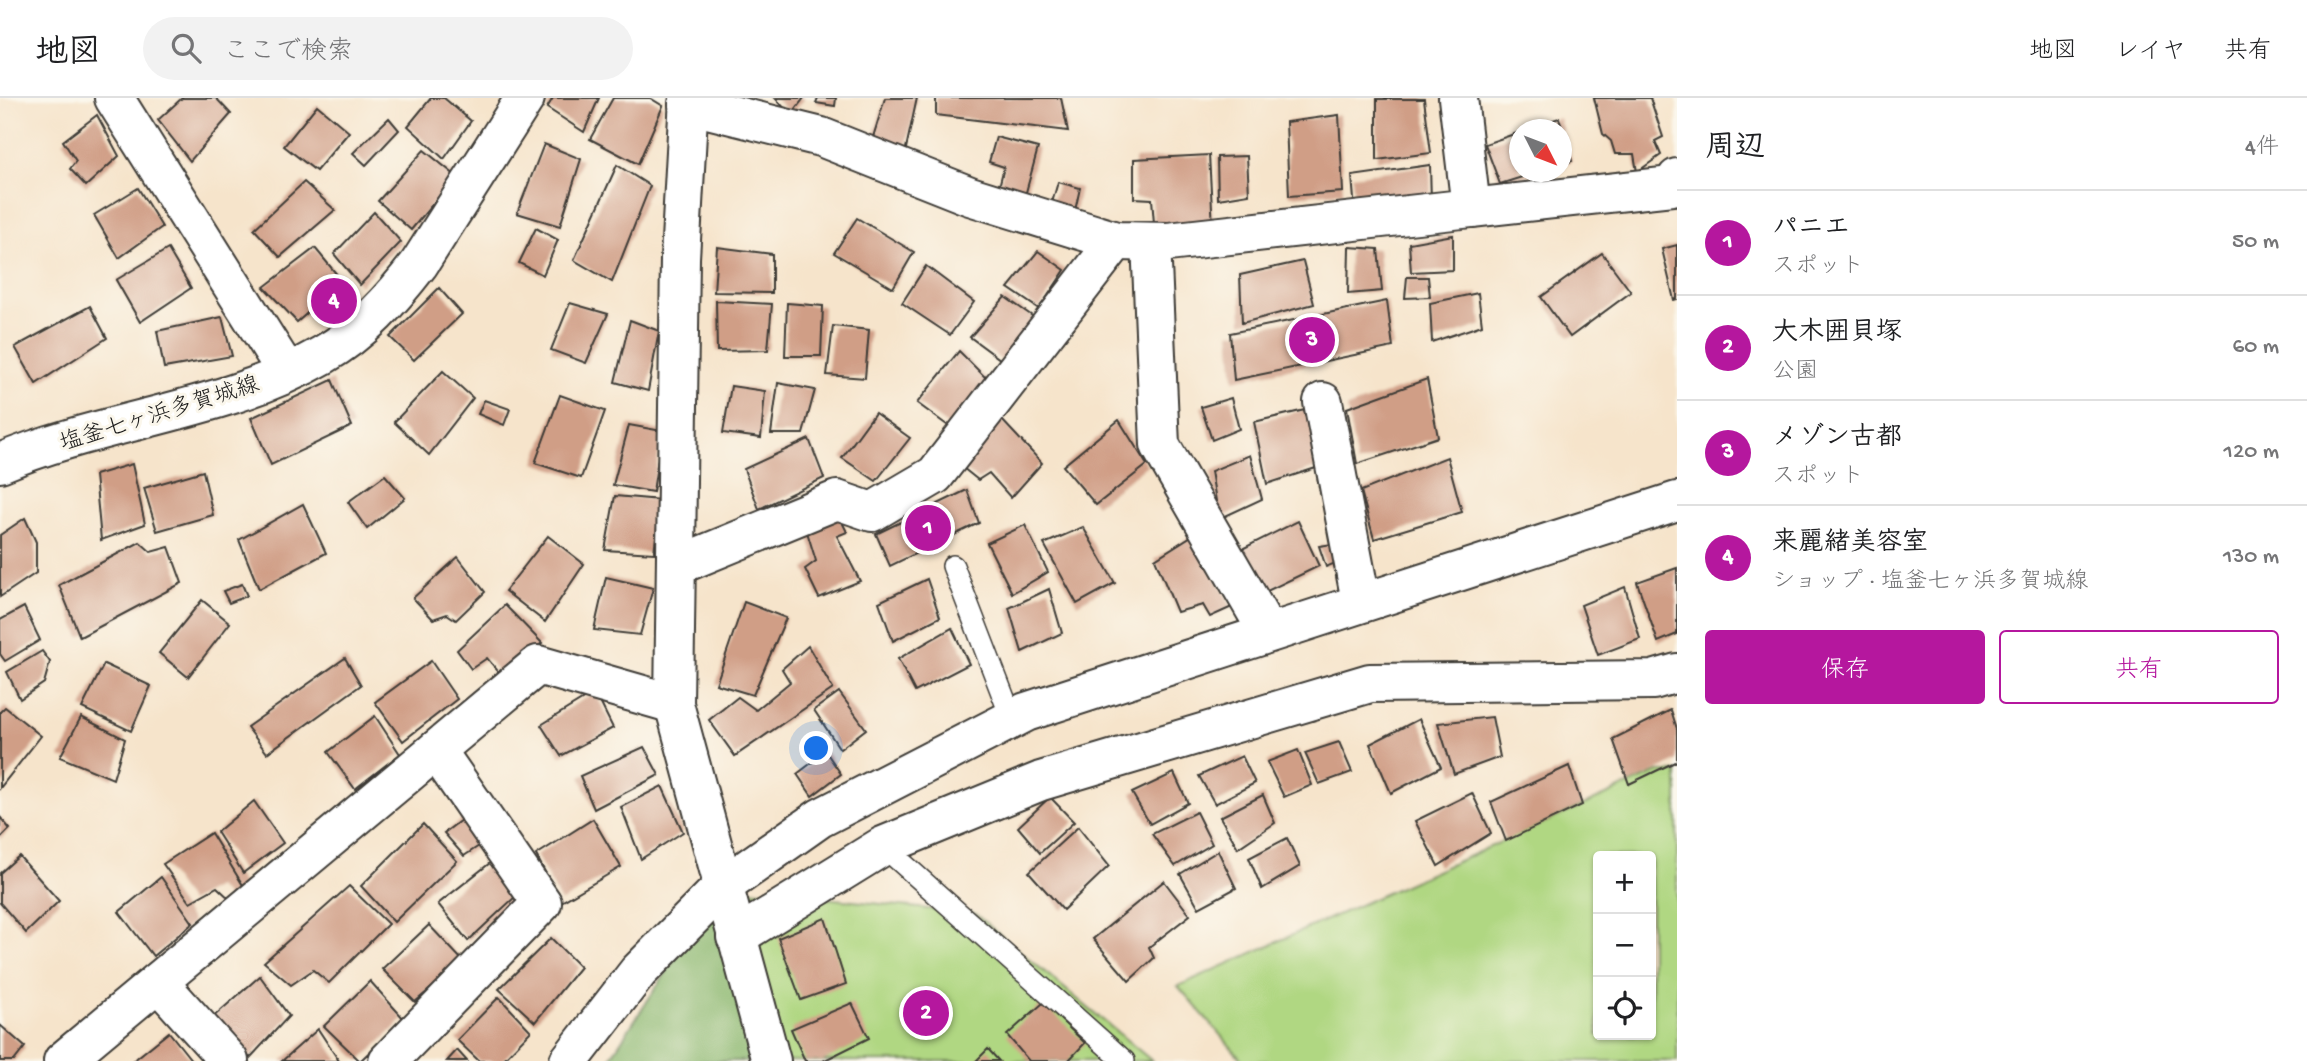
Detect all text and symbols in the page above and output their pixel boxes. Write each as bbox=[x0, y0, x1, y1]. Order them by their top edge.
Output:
search box bbox=[143, 17, 633, 80]
icon: search bbox=[167, 29, 205, 67]
text: 地図 bbox=[35, 36, 101, 74]
text: ここで検索 bbox=[223, 38, 353, 69]
text: 地図 bbox=[2029, 38, 2077, 67]
text: レイヤ bbox=[2115, 38, 2186, 67]
text: 共有 bbox=[2224, 38, 2272, 67]
north arrow bbox=[1509, 119, 1572, 182]
text: 周辺 bbox=[1705, 132, 1765, 167]
text: 4件 bbox=[2245, 135, 2279, 162]
text: パニエ bbox=[1772, 214, 1850, 245]
text: 1 bbox=[1723, 229, 1733, 256]
text: 50 m bbox=[2232, 229, 2279, 256]
text: スポット bbox=[1772, 254, 1864, 281]
pin: 4 bbox=[311, 275, 357, 327]
pin: 3 bbox=[1289, 314, 1335, 366]
text: 大木囲貝塚 bbox=[1772, 319, 1902, 350]
text: 2 bbox=[1722, 334, 1734, 361]
text: 60 m bbox=[2233, 334, 2279, 361]
text: 公園 bbox=[1772, 359, 1818, 386]
street label: 塩釜七ヶ浜多賀城線 bbox=[57, 371, 263, 459]
text: メゾン古都 bbox=[1772, 424, 1902, 455]
text: 3 bbox=[1722, 439, 1734, 466]
text: 120 m bbox=[2224, 439, 2279, 466]
text: スポット bbox=[1772, 464, 1864, 491]
pin: 1 bbox=[905, 502, 951, 554]
text: 来麗緒美容室 bbox=[1772, 529, 1928, 560]
text: 4 bbox=[1723, 544, 1733, 571]
text: 130 m bbox=[2223, 544, 2279, 571]
text: ショップ · 塩釜七ヶ浜多賀城線 bbox=[1772, 569, 2088, 596]
button: 保存 bbox=[1705, 630, 1985, 704]
button: 共有 bbox=[1999, 630, 2279, 704]
your location bbox=[799, 731, 833, 765]
map controls bbox=[1593, 851, 1656, 1040]
button: + bbox=[1593, 851, 1656, 914]
button: − bbox=[1593, 914, 1656, 977]
button: locate bbox=[1593, 977, 1656, 1040]
pin: 2 bbox=[903, 987, 949, 1039]

